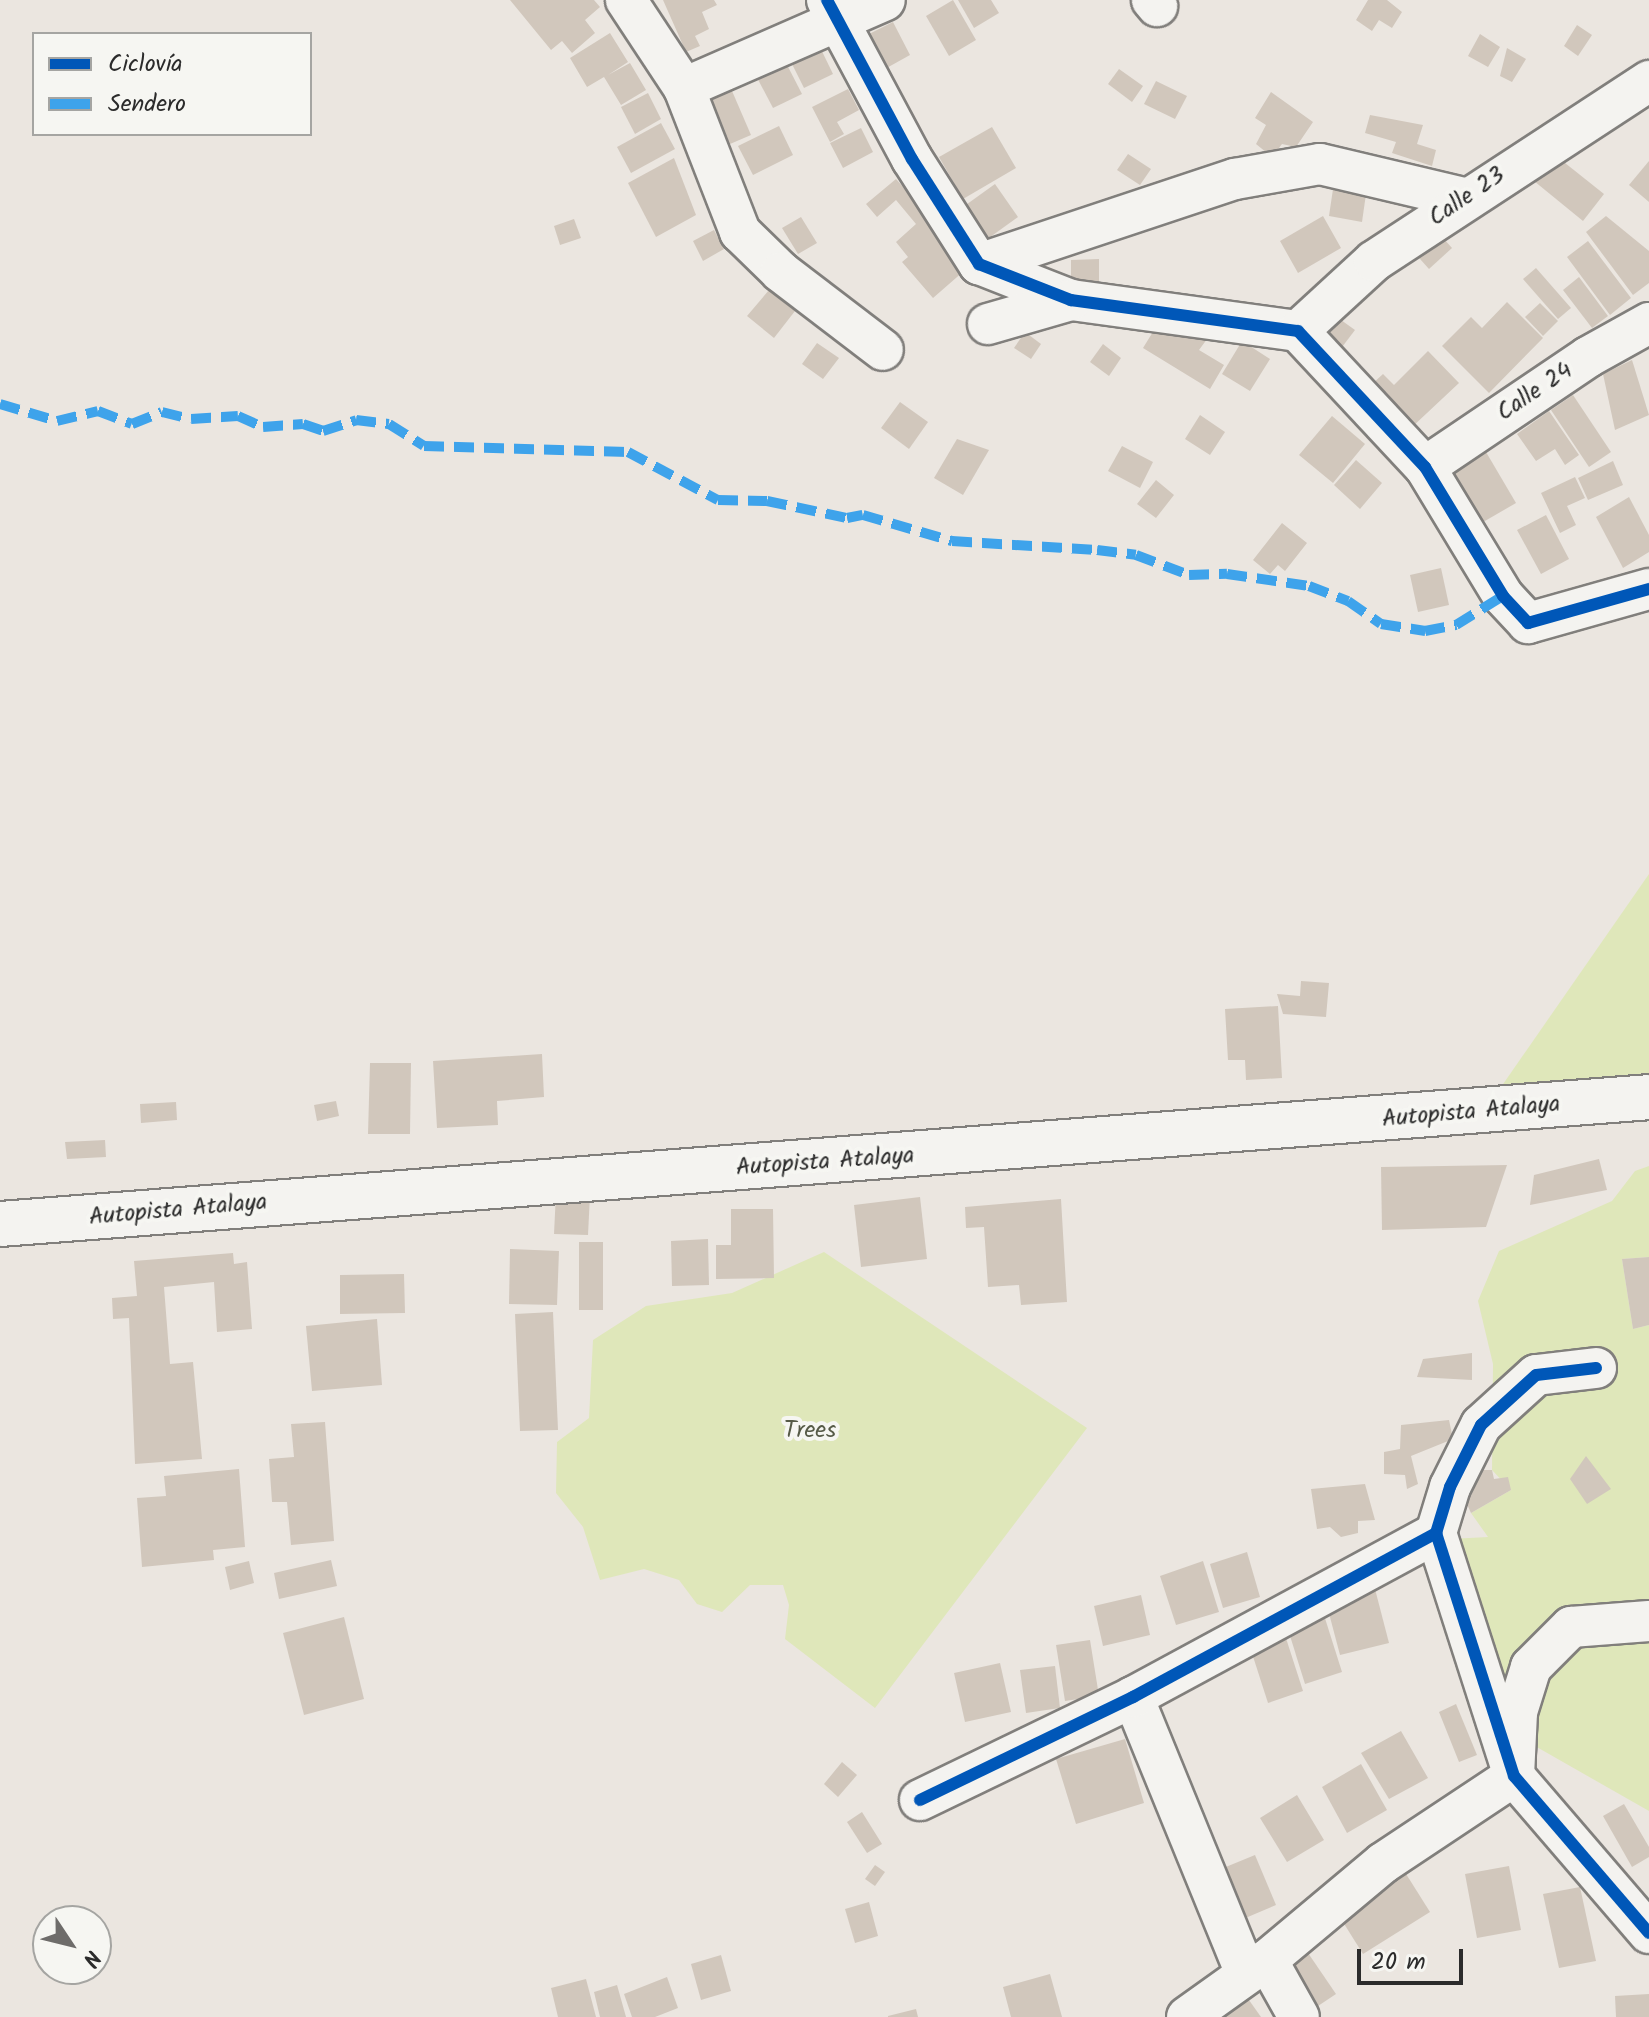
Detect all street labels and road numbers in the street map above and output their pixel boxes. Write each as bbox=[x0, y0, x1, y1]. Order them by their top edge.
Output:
street label: Calle 23 bbox=[1424, 161, 1510, 233]
street label: Calle 24 bbox=[1492, 356, 1578, 428]
street label: Autopista Atalaya bbox=[1381, 1090, 1561, 1134]
street label: Autopista Atalaya bbox=[735, 1141, 915, 1183]
street label: Autopista Atalaya bbox=[88, 1188, 268, 1232]

